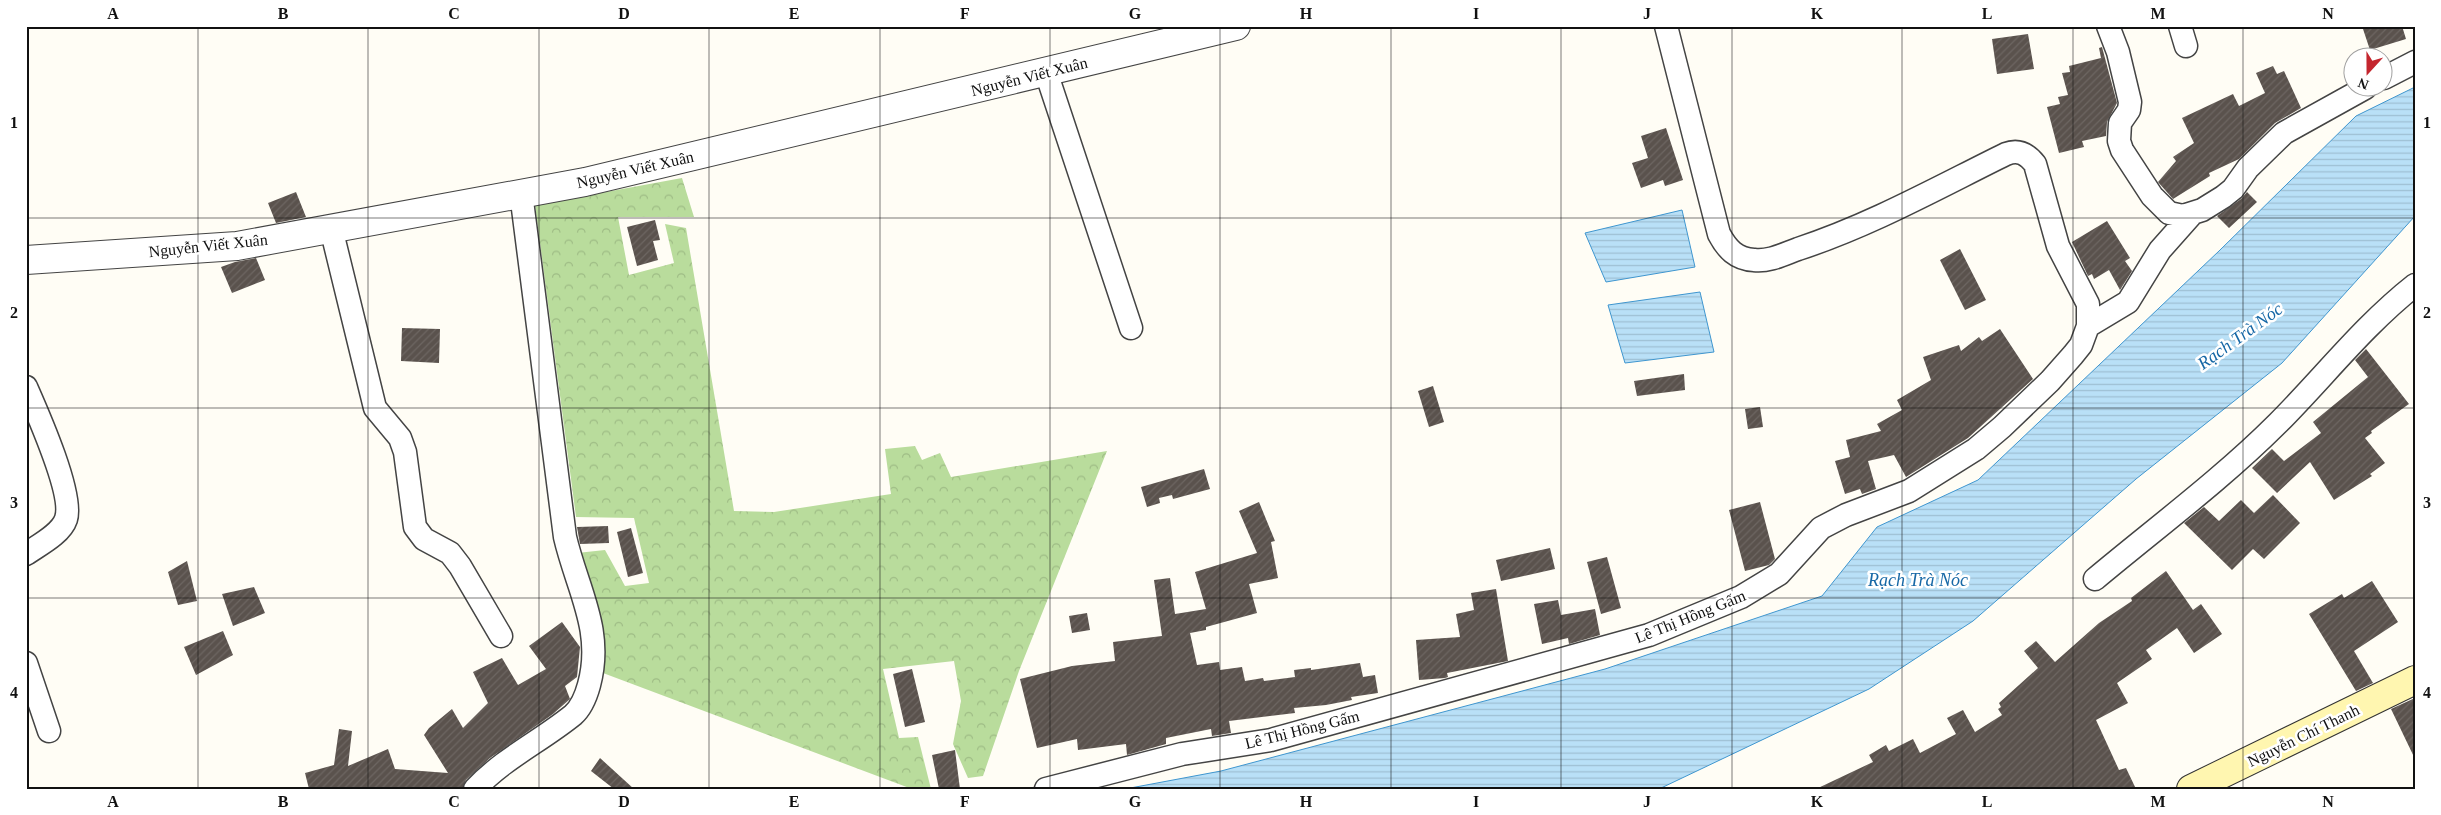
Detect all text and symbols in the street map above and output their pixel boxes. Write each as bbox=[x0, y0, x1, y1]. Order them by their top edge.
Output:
text: A bbox=[107, 5, 119, 22]
text: B bbox=[278, 5, 289, 22]
text: C bbox=[448, 5, 460, 22]
text: D bbox=[618, 5, 630, 22]
text: E bbox=[789, 5, 799, 22]
text: F bbox=[960, 5, 970, 22]
text: G bbox=[1129, 5, 1142, 22]
text: H bbox=[1300, 5, 1313, 22]
text: I bbox=[1473, 5, 1479, 22]
text: J bbox=[1643, 5, 1651, 22]
text: K bbox=[1811, 5, 1824, 22]
text: L bbox=[1982, 5, 1992, 22]
text: M bbox=[2150, 5, 2166, 22]
text: N bbox=[2322, 5, 2334, 22]
north arrow bbox=[2344, 48, 2394, 98]
street label: Nguyễn Viết Xuân bbox=[969, 54, 1089, 100]
text: N bbox=[2356, 75, 2371, 92]
text: 1 bbox=[10, 114, 18, 131]
text: 1 bbox=[2423, 114, 2431, 131]
street label: Nguyễn Viết Xuân bbox=[575, 148, 696, 192]
street label: Nguyễn Viết Xuân bbox=[148, 231, 269, 261]
water label: Rạch Trà Nóc bbox=[2193, 299, 2286, 374]
text: 2 bbox=[10, 304, 18, 321]
text: 2 bbox=[2423, 304, 2431, 321]
text: 3 bbox=[10, 494, 18, 511]
text: 3 bbox=[2423, 494, 2431, 511]
water label: Rạch Trà Nóc bbox=[1867, 570, 1968, 590]
street label: Lê Thị Hồng Gấm bbox=[1633, 586, 1749, 647]
text: 4 bbox=[10, 684, 18, 701]
text: 4 bbox=[2423, 684, 2431, 701]
street label: Nguyễn Chí Thanh bbox=[2245, 701, 2362, 771]
street label: Lê Thị Hồng Gấm bbox=[1243, 707, 1362, 753]
text: A bbox=[107, 793, 119, 810]
text: B bbox=[278, 793, 289, 810]
text: C bbox=[448, 793, 460, 810]
text: D bbox=[618, 793, 630, 810]
text: E bbox=[789, 793, 799, 810]
text: F bbox=[960, 793, 970, 810]
text: G bbox=[1129, 793, 1142, 810]
text: H bbox=[1300, 793, 1313, 810]
text: I bbox=[1473, 793, 1479, 810]
text: J bbox=[1643, 793, 1651, 810]
text: K bbox=[1811, 793, 1824, 810]
text: L bbox=[1982, 793, 1992, 810]
text: M bbox=[2150, 793, 2166, 810]
text: N bbox=[2322, 793, 2334, 810]

